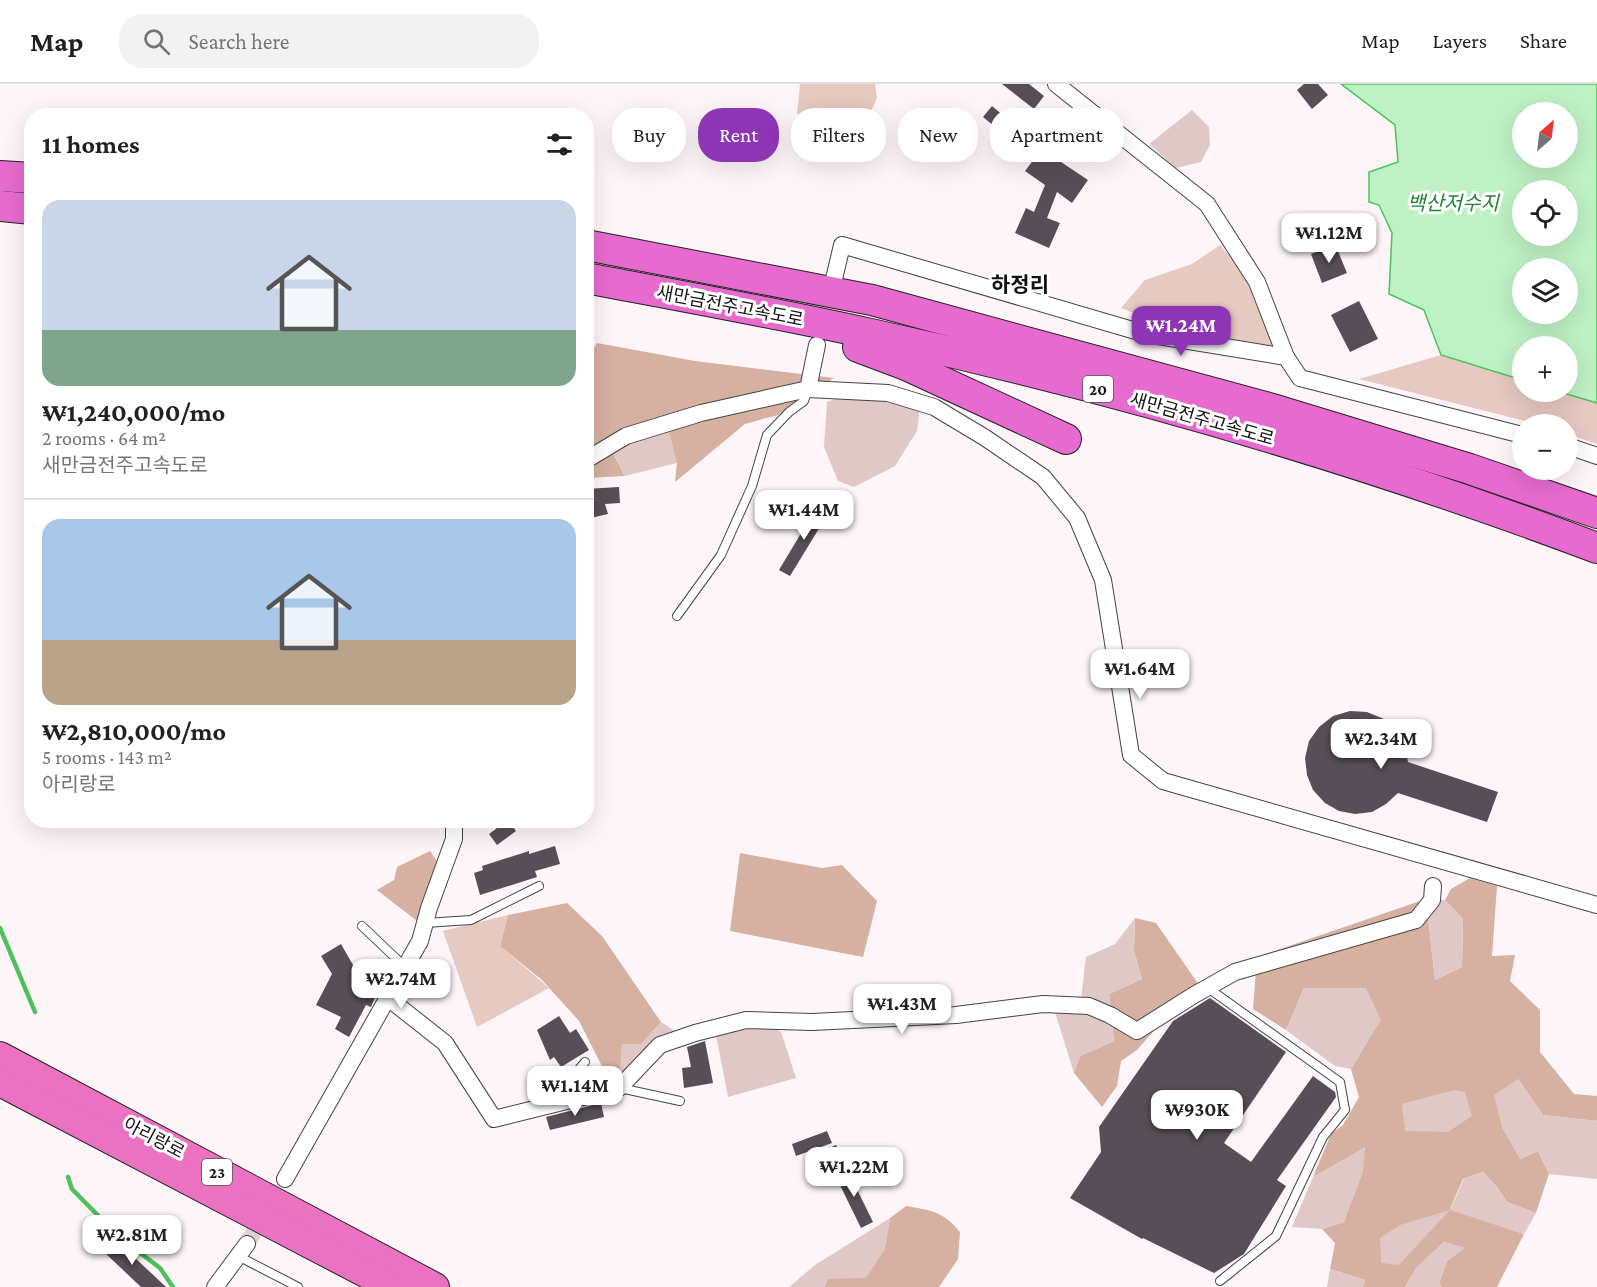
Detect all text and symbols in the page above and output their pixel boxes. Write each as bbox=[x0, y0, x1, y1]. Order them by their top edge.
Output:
search box bbox=[119, 14, 539, 68]
icon: search bbox=[140, 25, 173, 58]
text: Map bbox=[30, 26, 83, 57]
text: Search here bbox=[188, 29, 289, 54]
text: Map bbox=[1361, 29, 1400, 53]
text: Layers bbox=[1433, 29, 1487, 53]
text: Share bbox=[1520, 29, 1567, 53]
north arrow bbox=[1512, 102, 1578, 168]
map controls bbox=[1512, 102, 1578, 480]
chip: Buy bbox=[612, 108, 686, 162]
chip: Rent bbox=[698, 108, 779, 162]
chip: Filters bbox=[791, 108, 886, 162]
chip: New bbox=[898, 108, 978, 162]
chip: Apartment bbox=[990, 108, 1124, 162]
icon: filters bbox=[543, 128, 576, 161]
text: 11 homes bbox=[42, 130, 140, 159]
button: locate bbox=[1512, 180, 1578, 246]
water label: 백산저수지 bbox=[1407, 192, 1501, 214]
pin: ₩1.12M bbox=[1280, 213, 1378, 264]
text: ₩1.12M bbox=[1295, 221, 1363, 243]
icon: home bbox=[255, 239, 363, 347]
button: layers bbox=[1512, 258, 1578, 324]
district label: 하정리 bbox=[991, 273, 1049, 297]
street label: 새만금전주고속도로 bbox=[655, 282, 805, 330]
pin: ₩1.24M bbox=[1132, 306, 1230, 357]
text: ₩1.24M bbox=[1146, 314, 1216, 336]
button: + bbox=[1512, 336, 1578, 402]
road number: 20 bbox=[1083, 376, 1113, 402]
street label: 새만금전주고속도로 bbox=[1128, 389, 1276, 449]
text: ₩1,240,000/mo bbox=[42, 398, 225, 427]
button: − bbox=[1512, 414, 1578, 480]
text: 2 rooms · 64 m² bbox=[42, 427, 166, 449]
text: 새만금전주고속도로 bbox=[42, 454, 208, 476]
pin: ₩1.44M bbox=[755, 490, 853, 541]
text: ₩1.44M bbox=[769, 498, 839, 520]
icon: home bbox=[255, 558, 363, 666]
pin: ₩1.64M bbox=[1091, 649, 1189, 700]
text: ₩1.64M bbox=[1104, 657, 1176, 679]
text: ₩2,810,000/mo bbox=[42, 717, 226, 746]
pin: ₩2.34M bbox=[1332, 719, 1430, 770]
text: ₩2.34M bbox=[1345, 727, 1417, 749]
text: 5 rooms · 143 m² bbox=[42, 746, 172, 768]
text: 아리랑로 bbox=[42, 773, 116, 795]
pin: ₩2.74M bbox=[352, 959, 450, 1010]
text: ₩2.74M bbox=[366, 967, 437, 989]
pin: ₩1.43M bbox=[853, 984, 951, 1035]
text: ₩1.43M bbox=[867, 992, 937, 1014]
pin: ₩1.14M bbox=[526, 1066, 624, 1117]
text: ₩1.14M bbox=[541, 1074, 609, 1096]
pin: ₩930K bbox=[1155, 1090, 1239, 1141]
text: ₩930K bbox=[1165, 1098, 1229, 1120]
street label: 아리랑로 bbox=[120, 1114, 188, 1162]
pin: ₩1.22M bbox=[805, 1147, 903, 1198]
text: ₩1.22M bbox=[819, 1155, 889, 1177]
road number: 23 bbox=[202, 1159, 232, 1185]
pin: ₩2.81M bbox=[83, 1215, 181, 1266]
text: ₩2.81M bbox=[96, 1223, 168, 1245]

